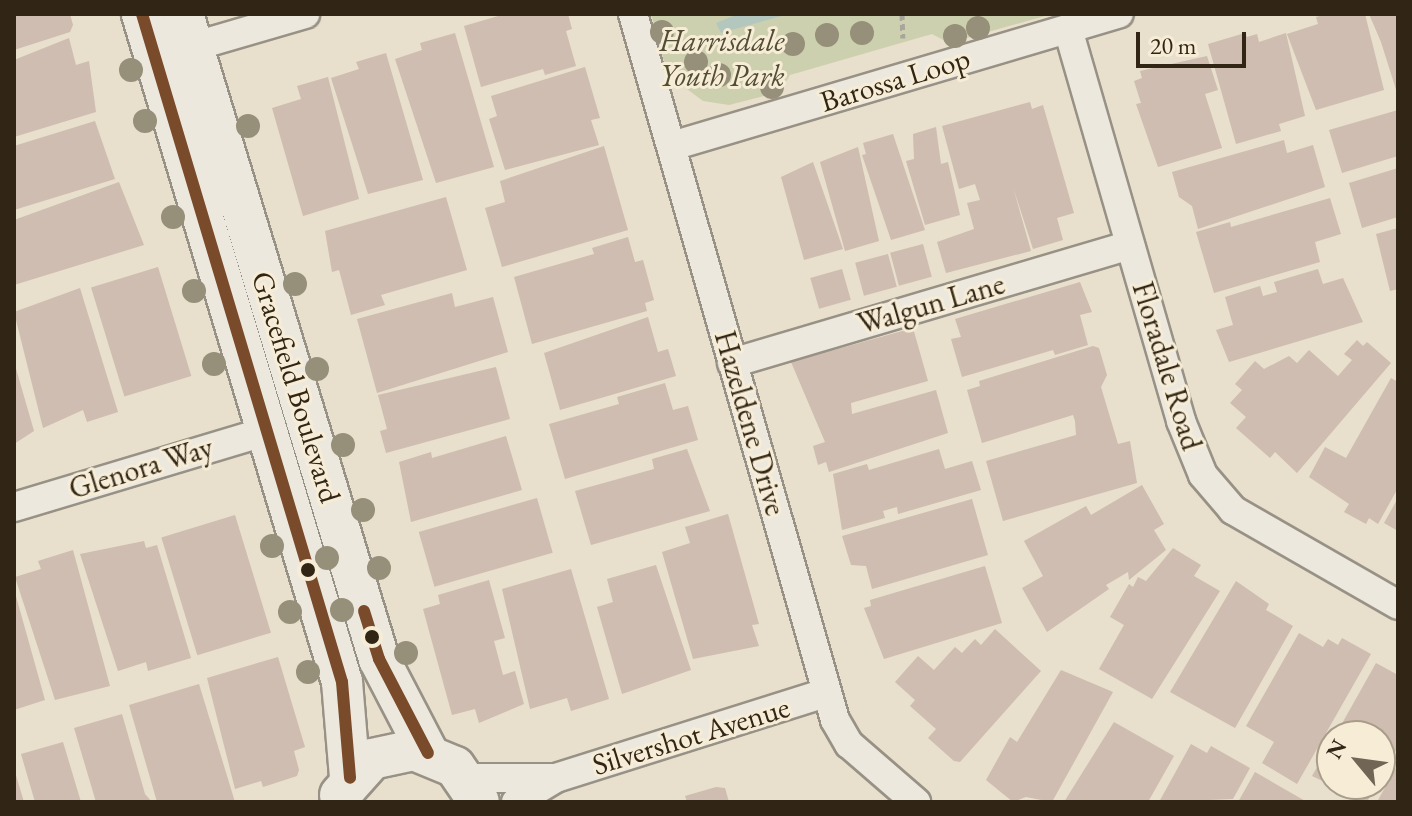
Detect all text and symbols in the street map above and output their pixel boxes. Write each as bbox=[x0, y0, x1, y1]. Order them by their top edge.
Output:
scale bar bbox=[1140, 16, 1250, 66]
park label: Harrisdale Youth Park bbox=[659, 23, 785, 94]
text: 20 m bbox=[1150, 30, 1197, 61]
street label: Barossa Loop bbox=[816, 40, 974, 120]
street label: Walgun Lane bbox=[853, 266, 1009, 342]
street label: Gracefield Boulevard bbox=[244, 267, 348, 507]
street label: Floradale Road bbox=[1124, 277, 1210, 455]
street label: Hazeldene Drive bbox=[706, 327, 794, 519]
street label: Glenora Way bbox=[65, 429, 217, 507]
unlabelled marker bbox=[300, 562, 316, 578]
unlabelled marker bbox=[364, 629, 380, 645]
street label: Silvershot Avenue bbox=[588, 689, 794, 783]
north arrow bbox=[1316, 720, 1396, 800]
text: N bbox=[1319, 734, 1353, 764]

